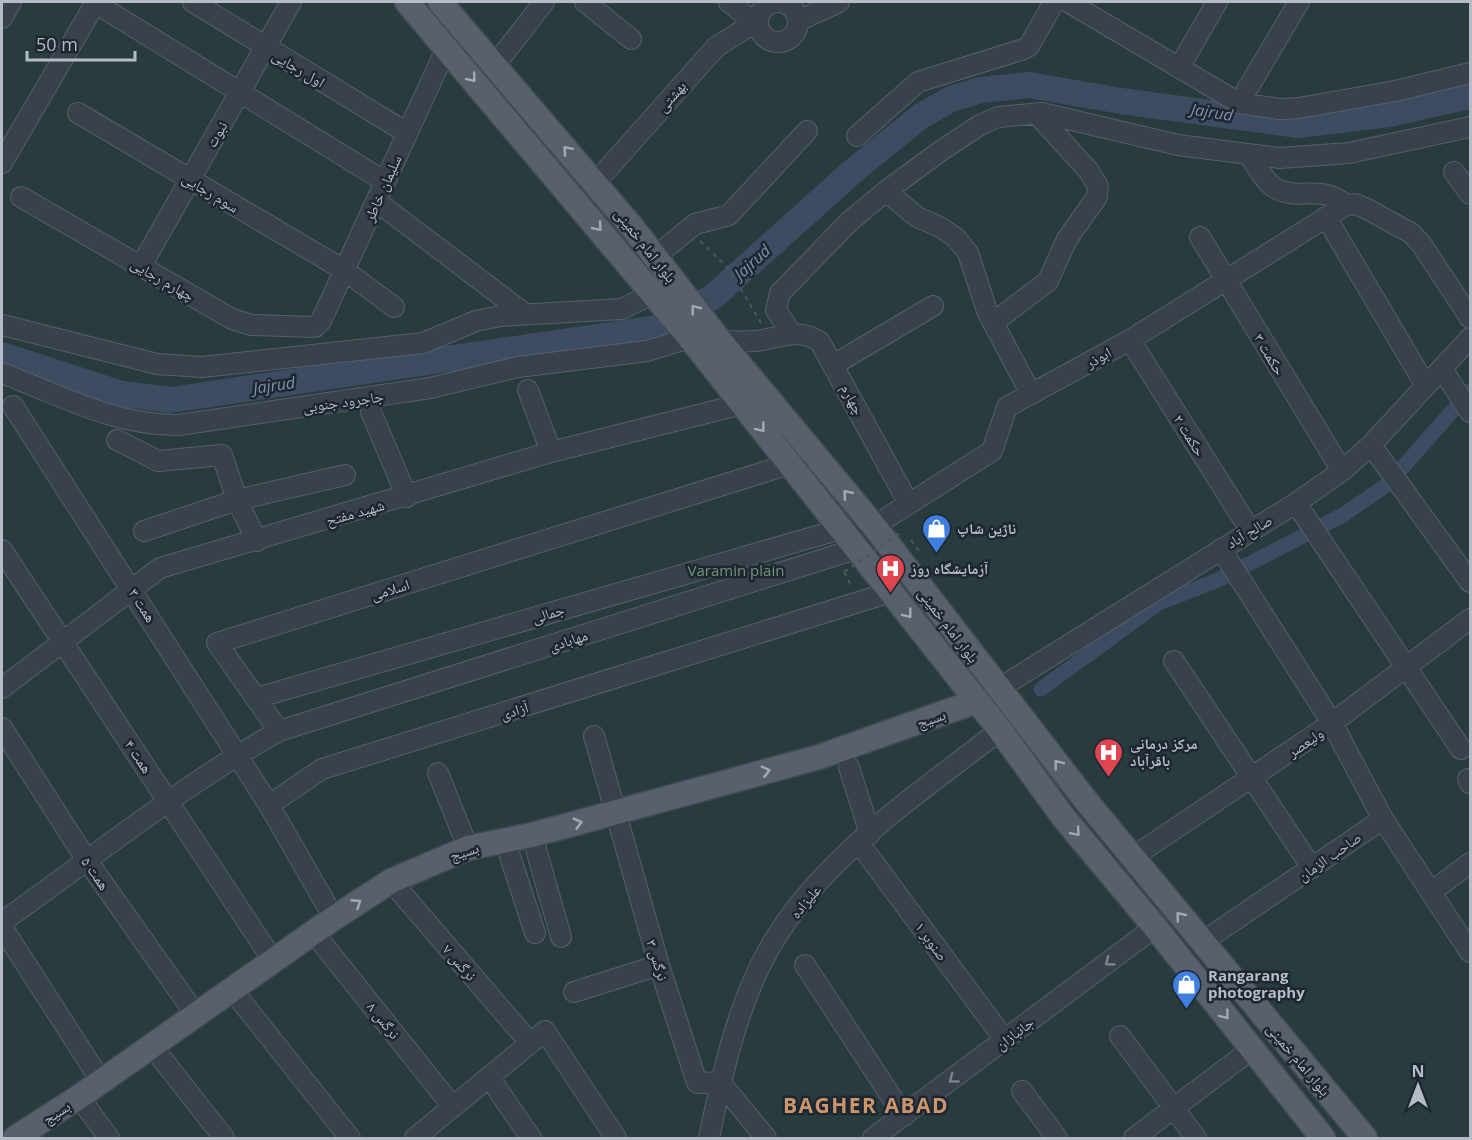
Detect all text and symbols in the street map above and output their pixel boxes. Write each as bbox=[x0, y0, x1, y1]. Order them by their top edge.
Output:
scale bar bbox=[27, 24, 135, 62]
text: 50 m bbox=[36, 32, 78, 56]
street label: اول رجایی bbox=[268, 44, 329, 92]
one-way arrow bbox=[465, 71, 476, 82]
street label: بهشتی bbox=[652, 76, 691, 117]
water label: Jajrud bbox=[1186, 97, 1235, 126]
street label: نبوت bbox=[201, 117, 231, 151]
one-way arrow bbox=[563, 146, 574, 157]
street label: سلیمان خاطر bbox=[358, 151, 407, 226]
street label: سوم رجایی bbox=[178, 167, 243, 218]
street label: بلوار امام خمینی bbox=[610, 204, 681, 287]
one-way arrow bbox=[591, 220, 602, 231]
water label: Jajrud bbox=[727, 239, 776, 286]
street label: چهارم رجایی bbox=[127, 253, 199, 306]
one-way arrow bbox=[692, 304, 703, 315]
street label: حکمت ۳ bbox=[1250, 329, 1291, 379]
street label: ابوذر bbox=[1081, 342, 1115, 373]
water label: Jajrud bbox=[249, 371, 297, 399]
street label: چهارم bbox=[836, 380, 870, 419]
street label: جاجرود جنوبی bbox=[301, 385, 385, 418]
street label: حکمت ۲ bbox=[1169, 410, 1211, 460]
one-way arrow bbox=[754, 421, 765, 432]
one-way arrow bbox=[843, 489, 854, 500]
street label: شهید مفتح bbox=[323, 494, 387, 531]
street label: صالح آباد bbox=[1222, 509, 1276, 553]
shop icon: ناژین شاپ bbox=[920, 512, 952, 554]
place label: ناژین شاپ bbox=[957, 518, 1016, 538]
hospital icon: آزمایشگاه روز bbox=[874, 552, 906, 594]
place label: آزمایشگاه روز bbox=[910, 558, 989, 578]
park label: Varamin plain bbox=[688, 560, 784, 580]
street label: اسلامی bbox=[368, 574, 412, 605]
street label: بلوار امام خمینی bbox=[913, 583, 984, 667]
street label: همت ۳ bbox=[125, 584, 161, 626]
street label: جمالی bbox=[529, 599, 567, 628]
one-way arrow bbox=[901, 607, 912, 618]
street label: مهابادی bbox=[546, 624, 590, 657]
street label: آزادی bbox=[497, 696, 532, 725]
street label: بسیج bbox=[914, 704, 949, 733]
street label: ولیعصر bbox=[1282, 723, 1327, 762]
place label: مرکز درمانی باقرآباد bbox=[1130, 733, 1198, 770]
street label: همت ۴ bbox=[120, 735, 158, 777]
hospital icon: مرکز درمانی باقرآباد bbox=[1093, 736, 1125, 778]
one-way arrow bbox=[1054, 760, 1065, 771]
one-way arrow bbox=[760, 766, 771, 778]
one-way arrow bbox=[572, 818, 583, 830]
one-way arrow bbox=[1068, 825, 1079, 836]
street label: صاحب الزمان bbox=[1293, 827, 1365, 886]
street label: بسیج bbox=[447, 837, 481, 866]
street label: همت ۵ bbox=[77, 852, 115, 894]
street label: علیزاده bbox=[785, 879, 825, 922]
one-way arrow bbox=[350, 899, 361, 910]
one-way arrow bbox=[1176, 912, 1187, 923]
street label: صنوبر ۱ bbox=[911, 917, 953, 965]
street label: نرگس ۳ bbox=[641, 937, 674, 983]
street label: نرگس ۷ bbox=[438, 939, 481, 985]
one-way arrow bbox=[1104, 955, 1115, 966]
place label: Rangarang photography bbox=[1208, 965, 1305, 1002]
shop icon: Rangarang photography bbox=[1171, 968, 1203, 1010]
street label: نرگس ۸ bbox=[362, 997, 405, 1043]
one-way arrow bbox=[1218, 1009, 1229, 1020]
street label: جانبازان bbox=[990, 1012, 1038, 1055]
street label: بلوار امام خمینی bbox=[1262, 1018, 1335, 1100]
north arrow bbox=[1388, 1056, 1448, 1116]
text: N bbox=[1411, 1060, 1425, 1082]
one-way arrow bbox=[948, 1072, 959, 1083]
district label: BAGHER ABAD bbox=[783, 1091, 949, 1119]
street label: بسیج bbox=[38, 1096, 74, 1129]

